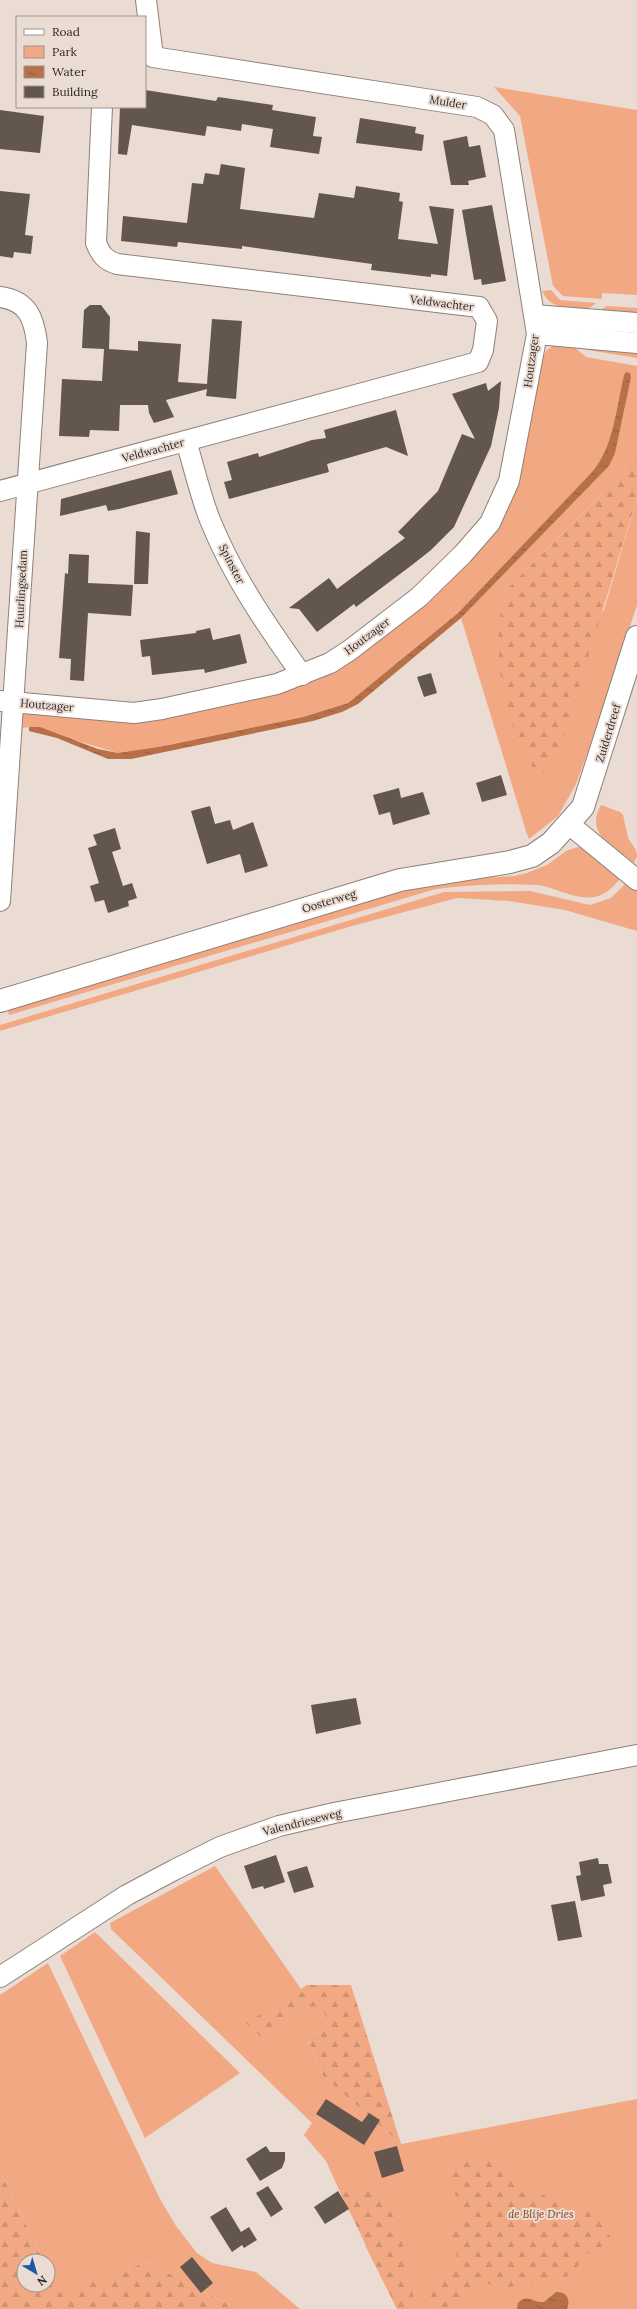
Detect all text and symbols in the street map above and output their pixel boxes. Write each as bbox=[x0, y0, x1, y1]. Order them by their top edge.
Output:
legend bbox=[16, 16, 146, 108]
text: Road bbox=[52, 24, 80, 39]
text: Park bbox=[52, 44, 78, 59]
text: Water bbox=[52, 64, 87, 79]
text: Building bbox=[52, 84, 98, 99]
street label: Mulder bbox=[429, 92, 468, 112]
street label: Veldwachter bbox=[408, 292, 475, 314]
street label: Houtzager bbox=[520, 333, 542, 389]
street label: Veldwachter bbox=[119, 435, 186, 465]
street label: Spinster bbox=[216, 542, 248, 586]
street label: Huurlingsedam bbox=[12, 549, 30, 628]
street label: Houtzager bbox=[341, 614, 393, 658]
street label: Houtzager bbox=[20, 696, 75, 714]
street label: Zuiderdreef bbox=[592, 701, 624, 764]
street label: Oosterweg bbox=[300, 886, 359, 916]
street label: Valendrieseweg bbox=[260, 1805, 344, 1839]
park label: de Blije Dries bbox=[508, 2207, 574, 2221]
north arrow bbox=[16, 2253, 56, 2293]
text: N bbox=[34, 2273, 50, 2289]

